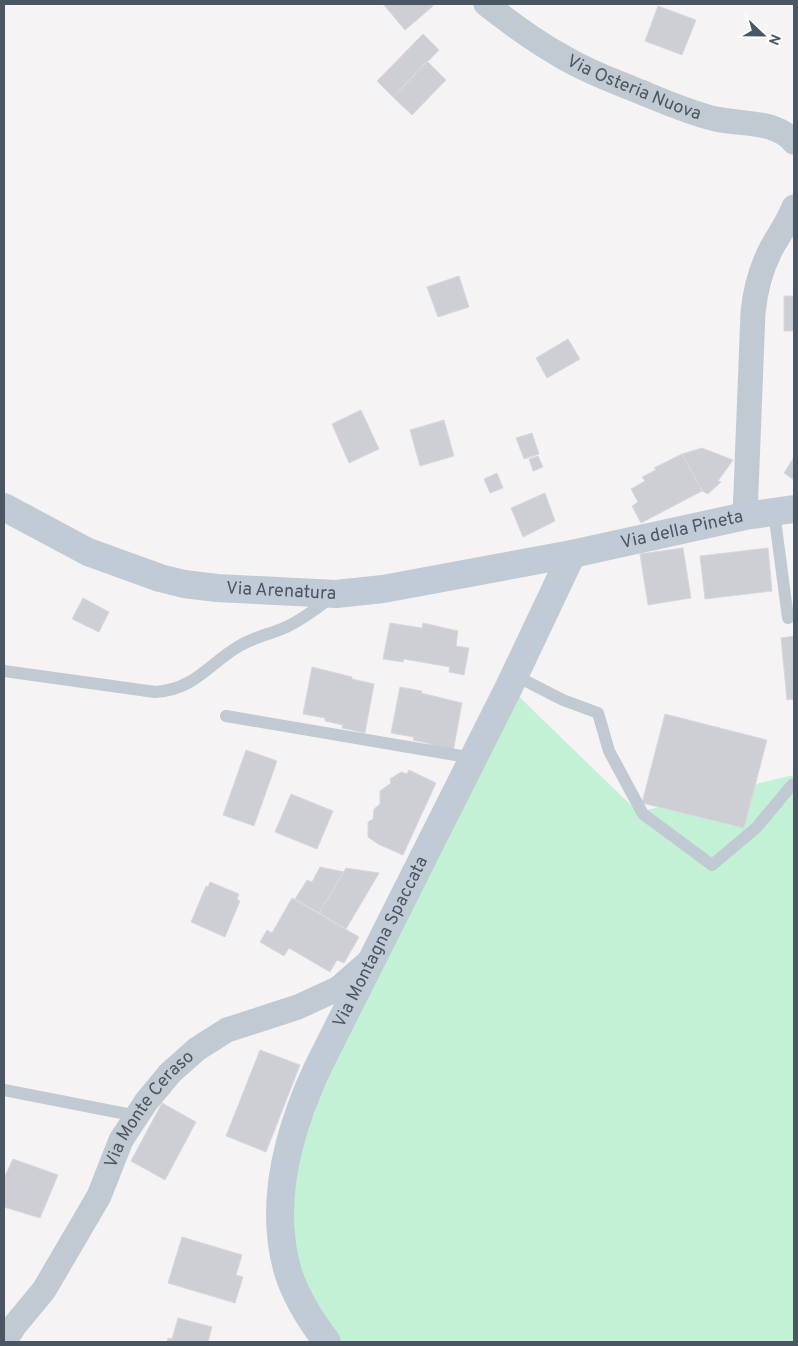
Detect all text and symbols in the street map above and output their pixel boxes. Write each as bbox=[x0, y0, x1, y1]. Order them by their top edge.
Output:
north arrow bbox=[738, 10, 788, 60]
text: N bbox=[764, 31, 783, 47]
street label: Via Osteria Nuova bbox=[562, 50, 704, 126]
street label: Via della Pineta bbox=[618, 505, 745, 554]
street label: Via Arenatura bbox=[225, 577, 337, 605]
street label: Via Montagna Spaccata bbox=[328, 852, 434, 1032]
street label: Via Monte Ceraso bbox=[100, 1045, 199, 1171]

